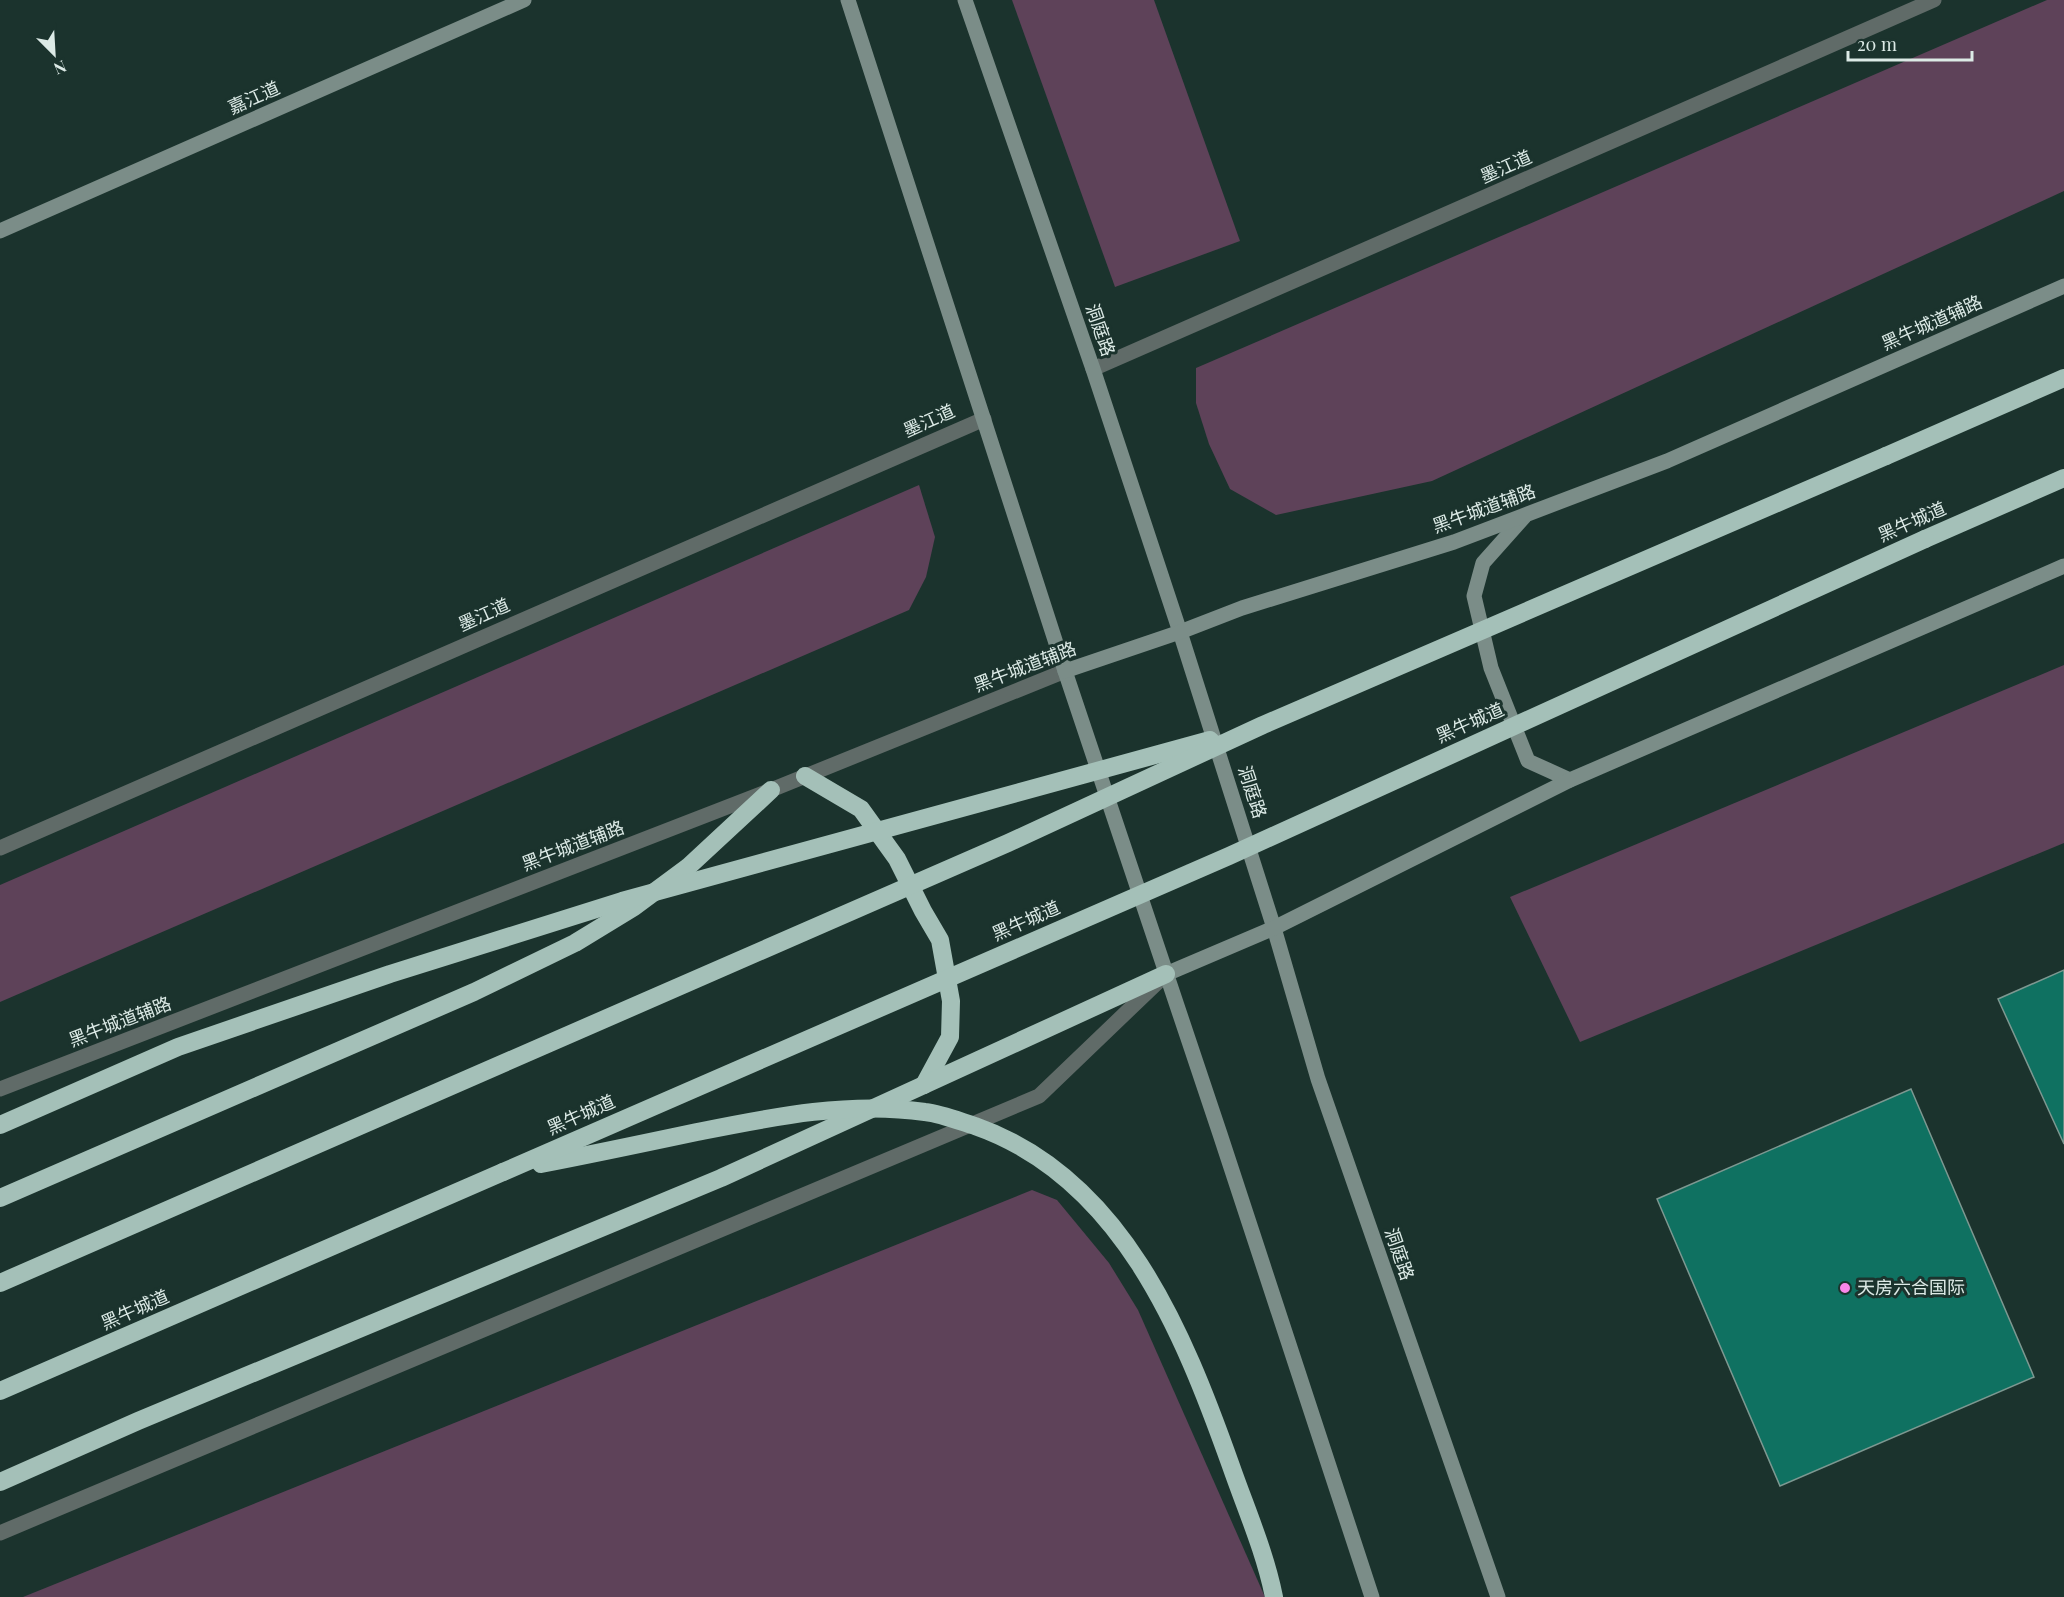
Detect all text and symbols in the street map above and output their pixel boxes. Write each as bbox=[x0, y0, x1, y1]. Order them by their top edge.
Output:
north arrow bbox=[24, 24, 84, 84]
scale bar bbox=[1848, 24, 1972, 62]
text: 20 m bbox=[1857, 32, 1897, 56]
text: N bbox=[50, 56, 70, 80]
street label: 嘉江道 bbox=[224, 75, 283, 119]
street label: 墨江道 bbox=[1476, 144, 1535, 188]
street label: 黑牛城道辅路 bbox=[1877, 289, 1986, 355]
street label: 洞庭路 bbox=[1081, 300, 1121, 359]
street label: 墨江道 bbox=[899, 398, 958, 442]
street label: 黑牛城道辅路 bbox=[1429, 478, 1539, 538]
street label: 黑牛城道 bbox=[1874, 495, 1949, 547]
street label: 墨江道 bbox=[454, 592, 513, 636]
street label: 黑牛城道辅路 bbox=[970, 636, 1079, 697]
street label: 黑牛城道 bbox=[1432, 696, 1507, 748]
street label: 洞庭路 bbox=[1233, 762, 1273, 821]
street label: 黑牛城道辅路 bbox=[518, 815, 627, 876]
street label: 黑牛城道 bbox=[988, 894, 1063, 946]
street label: 黑牛城道辅路 bbox=[65, 991, 174, 1052]
street label: 黑牛城道 bbox=[543, 1088, 618, 1140]
street label: 洞庭路 bbox=[1380, 1224, 1420, 1283]
place label: 天房六合国际 bbox=[1857, 1275, 1965, 1299]
marker: 天房六合国际 bbox=[1838, 1281, 1852, 1295]
street label: 黑牛城道 bbox=[97, 1283, 172, 1335]

